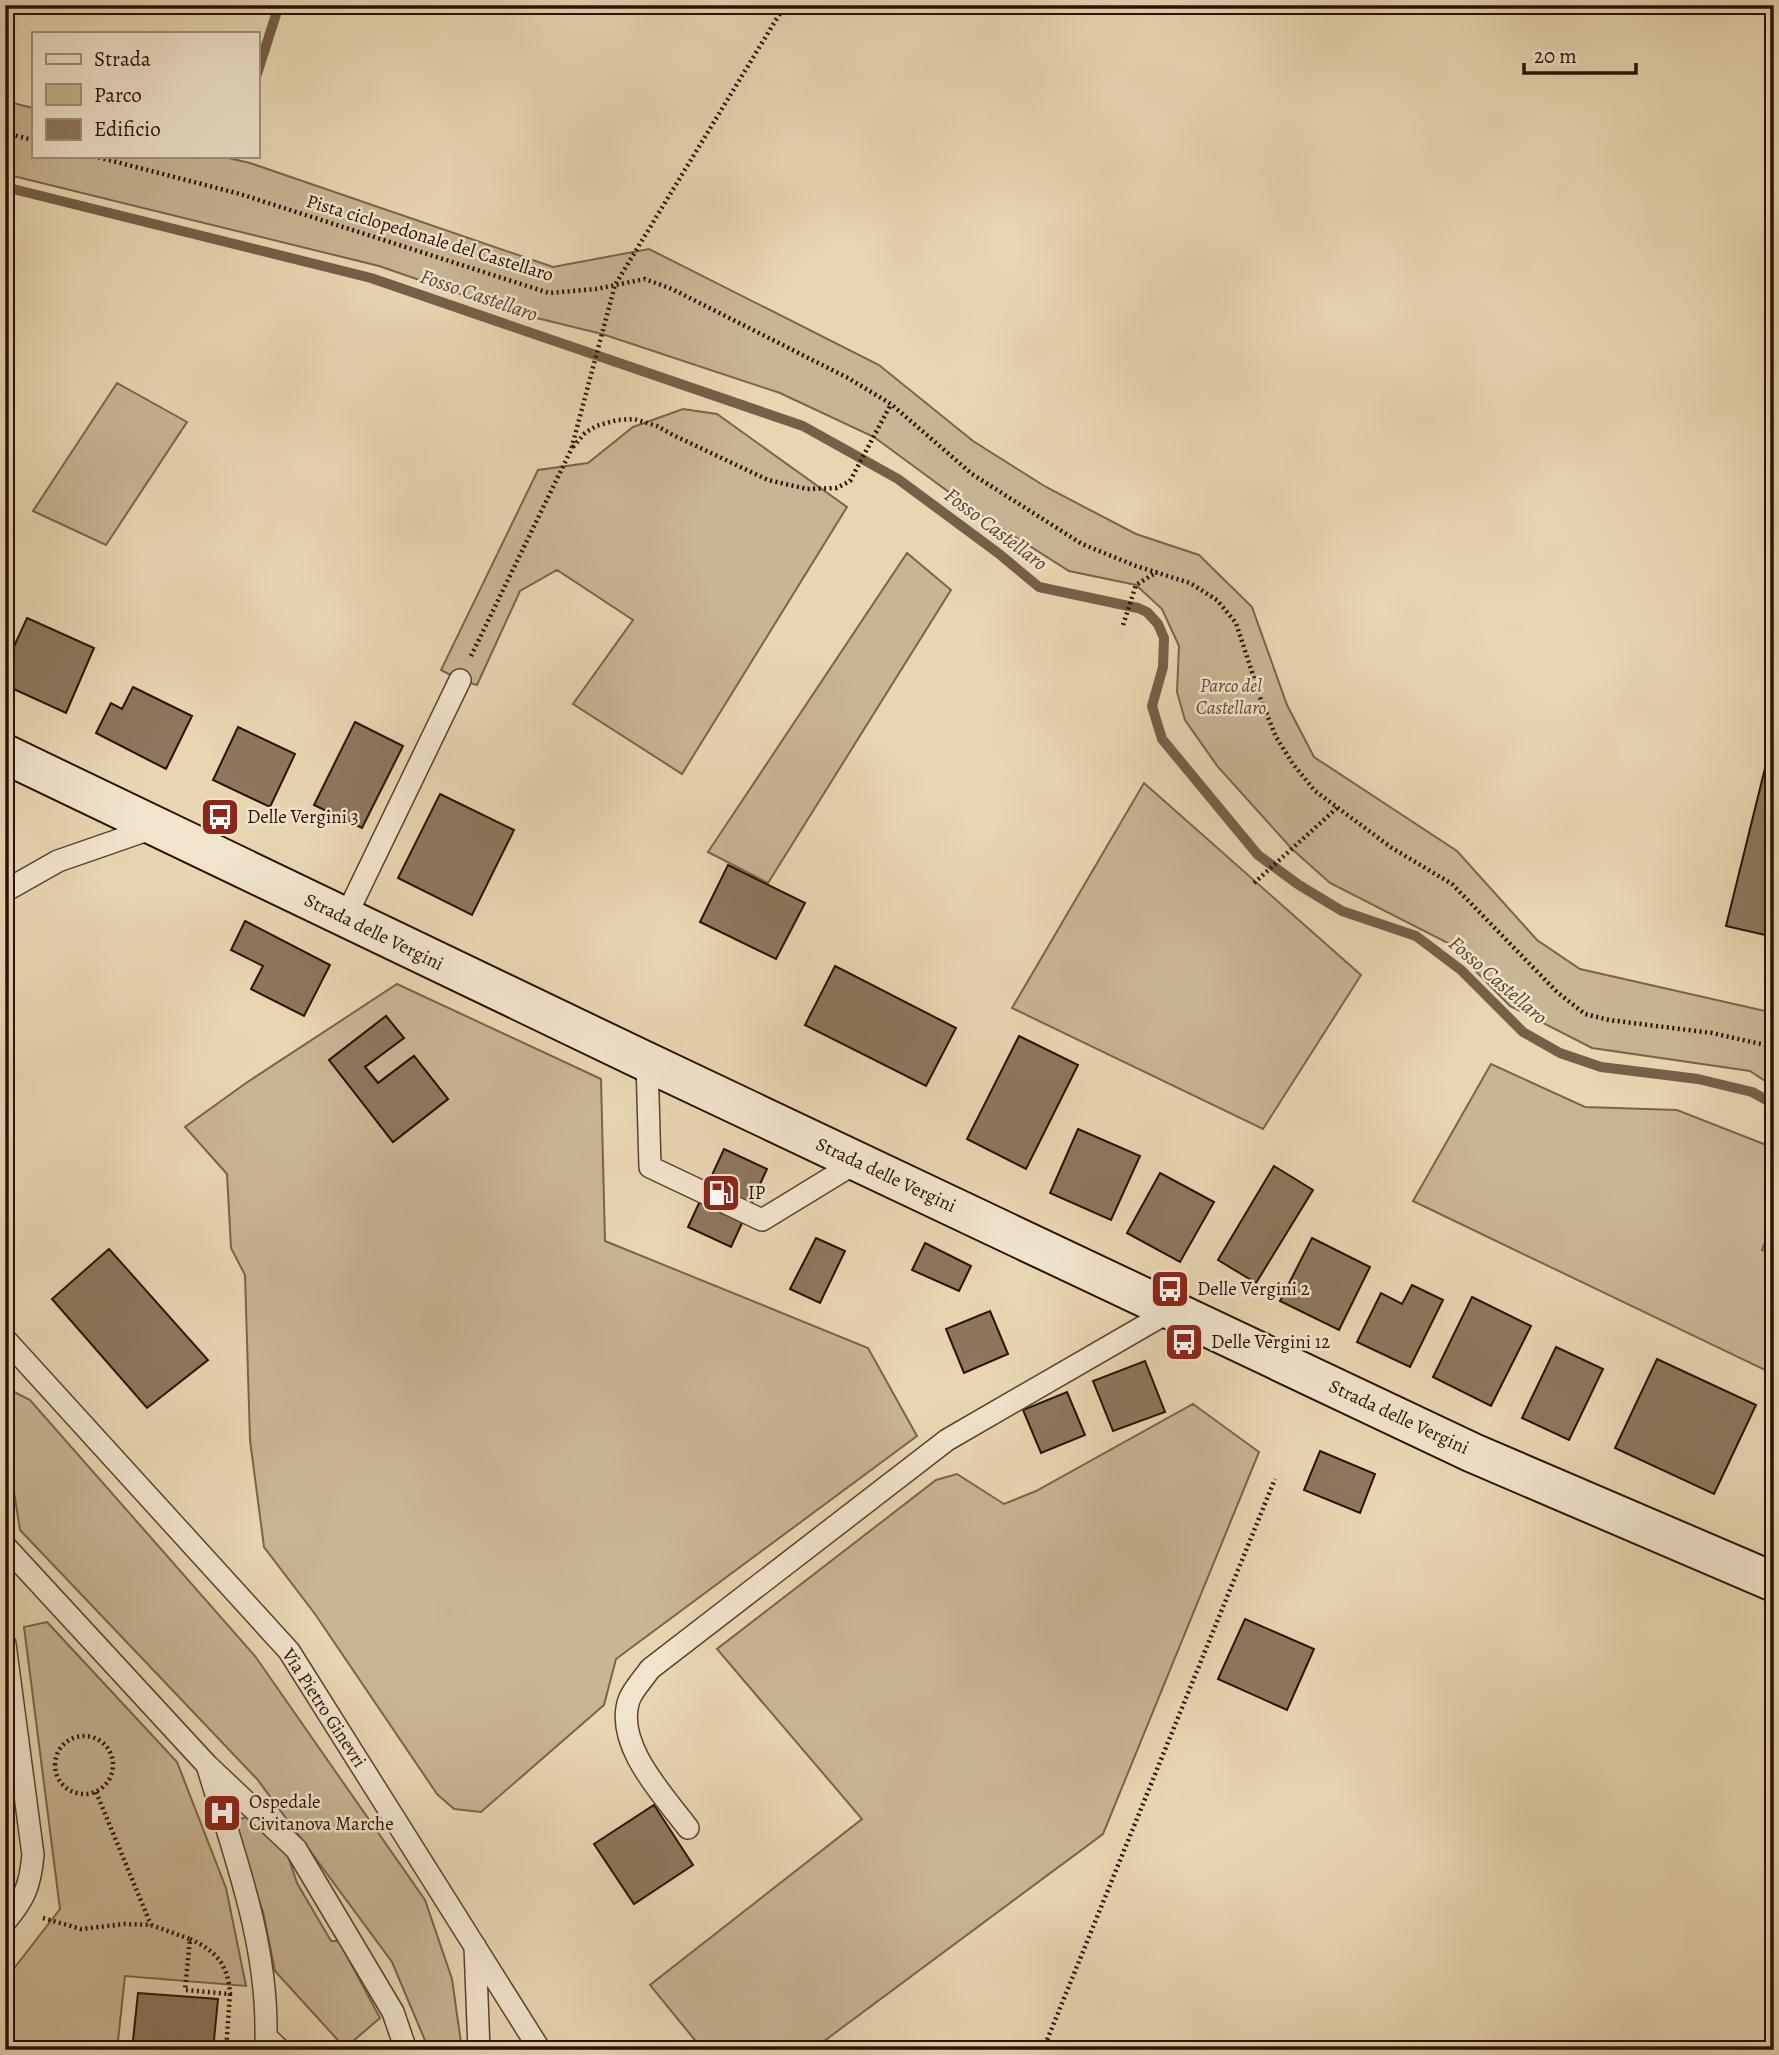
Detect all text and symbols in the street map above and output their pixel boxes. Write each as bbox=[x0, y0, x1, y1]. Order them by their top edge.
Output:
legend bbox=[32, 32, 259, 158]
scale bar bbox=[1524, 32, 1636, 76]
text: 20 m bbox=[1534, 42, 1577, 70]
text: Strada bbox=[94, 45, 151, 73]
text: Parco bbox=[94, 81, 142, 109]
text: Edificio bbox=[94, 115, 161, 143]
street label: Pista ciclopedonale del Castellaro bbox=[303, 188, 557, 288]
water label: Fosso Castellaro bbox=[417, 262, 541, 328]
water label: Fosso Castellaro bbox=[939, 481, 1053, 577]
park label: Parco del Castellaro bbox=[1196, 673, 1267, 721]
bus stop icon: Delle Vergini 3 bbox=[199, 796, 241, 838]
place label: Delle Vergini 3 bbox=[247, 804, 359, 830]
street label: Strada delle Vergini bbox=[300, 887, 448, 977]
water label: Fosso Castellaro bbox=[1443, 929, 1553, 1031]
street label: Strada delle Vergini bbox=[812, 1131, 960, 1219]
fuel station icon: IP bbox=[700, 1172, 742, 1214]
place label: IP bbox=[748, 1180, 766, 1206]
bus stop icon: Delle Vergini 2 bbox=[1149, 1268, 1191, 1310]
place label: Delle Vergini 2 bbox=[1197, 1276, 1310, 1302]
bus stop icon: Delle Vergini 12 bbox=[1163, 1321, 1205, 1363]
place label: Delle Vergini 12 bbox=[1211, 1329, 1330, 1355]
street label: Strada delle Vergini bbox=[1325, 1373, 1473, 1461]
street label: Via Pietro Ginevri bbox=[275, 1643, 372, 1773]
place label: Ospedale Civitanova Marche bbox=[249, 1789, 394, 1837]
hospital icon: Ospedale Civitanova Marche bbox=[201, 1792, 243, 1834]

